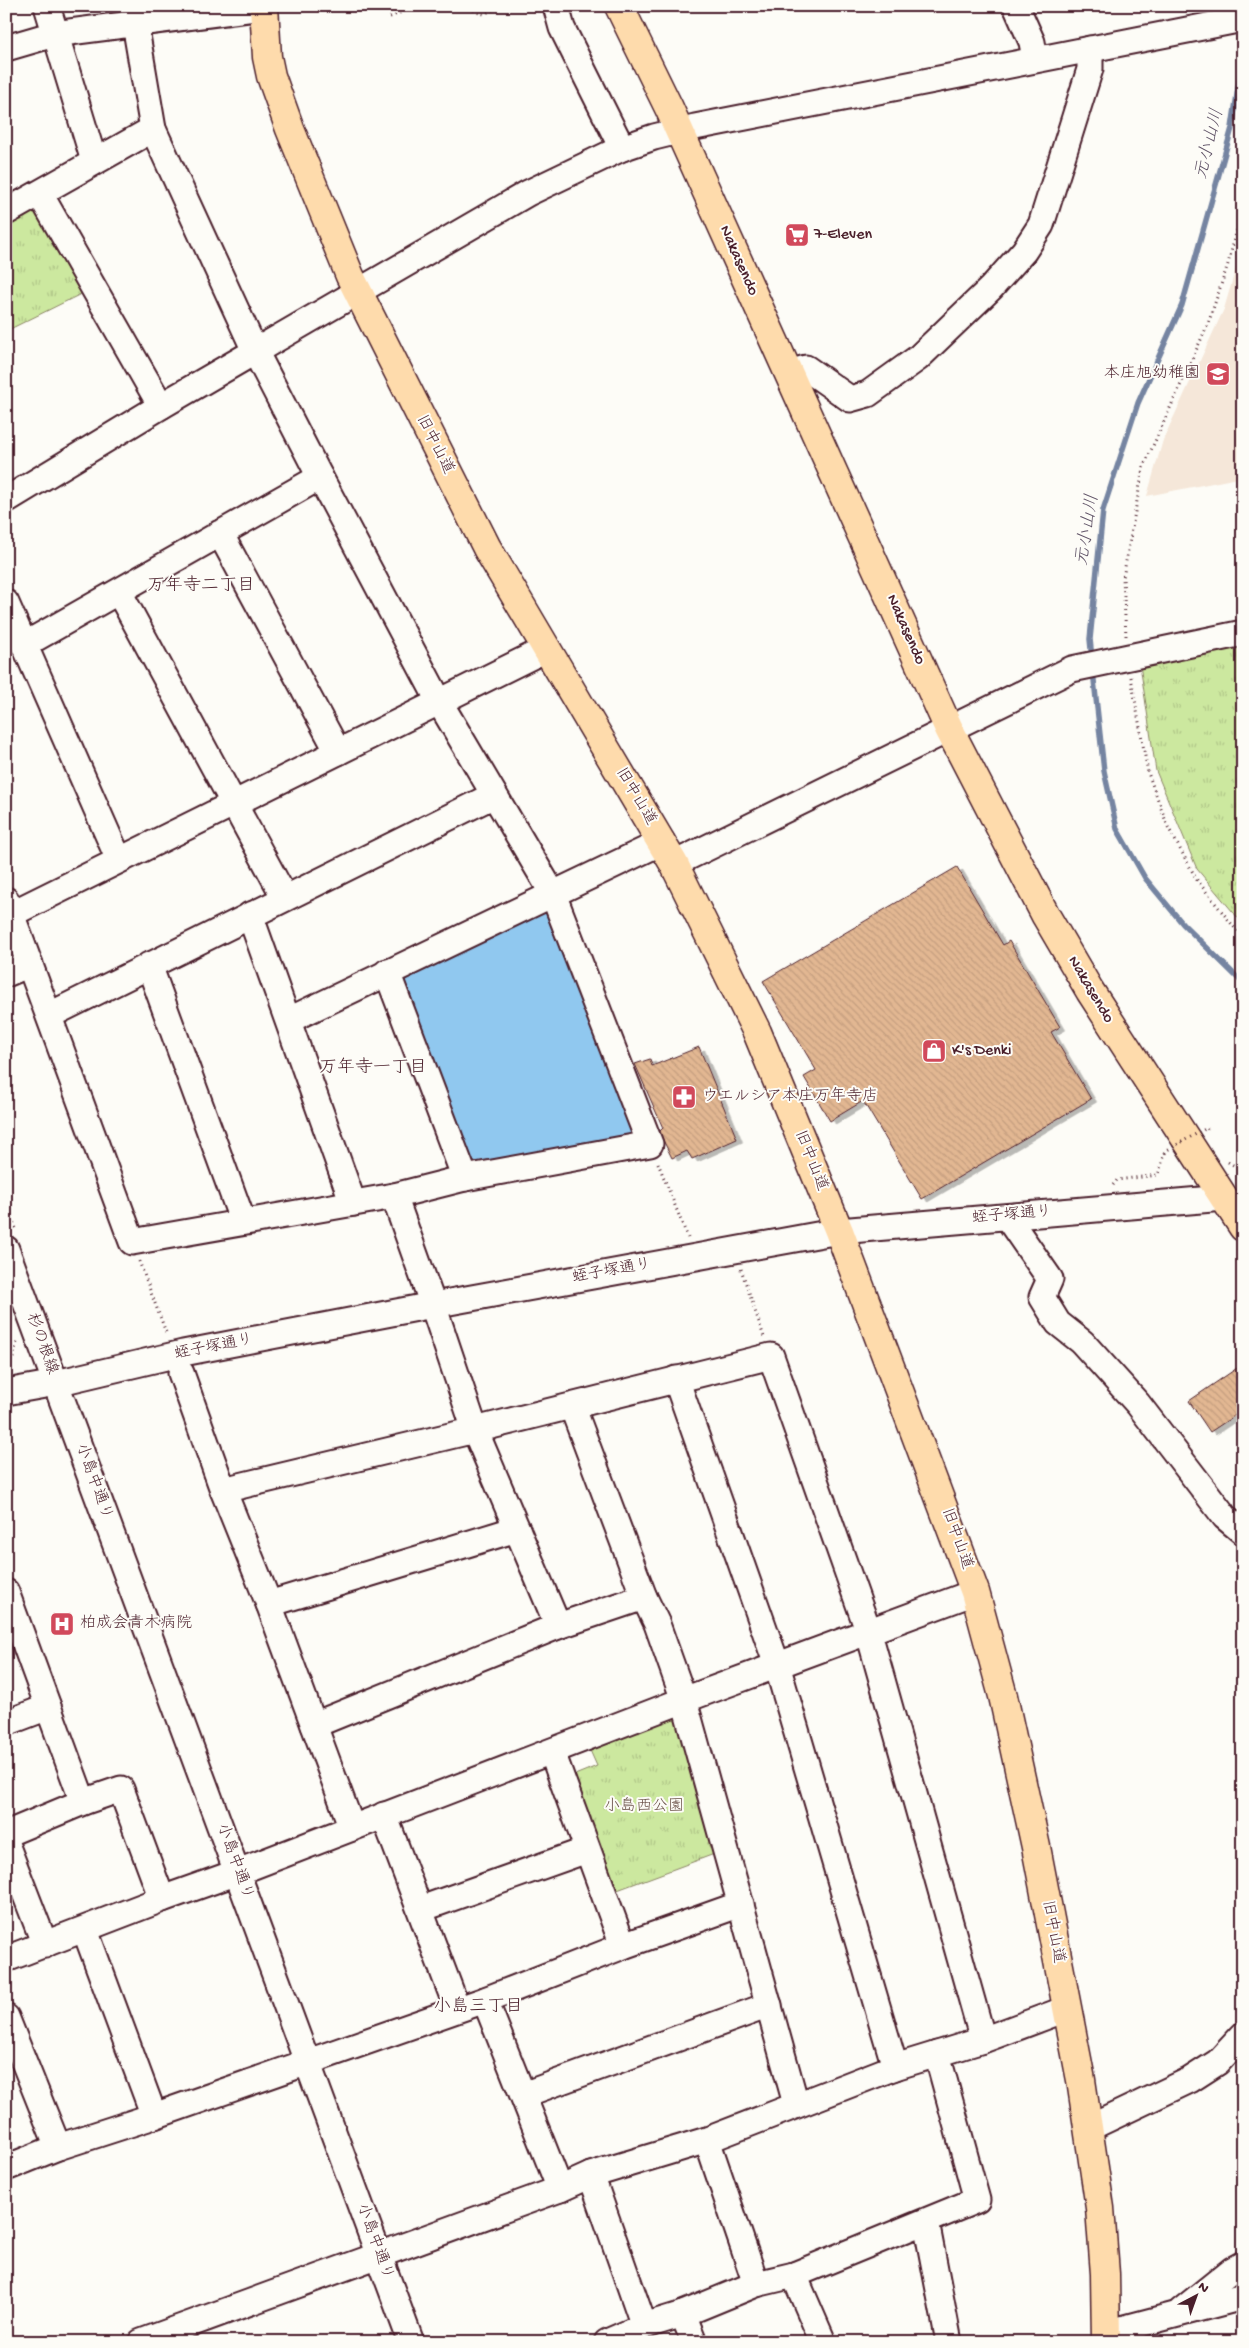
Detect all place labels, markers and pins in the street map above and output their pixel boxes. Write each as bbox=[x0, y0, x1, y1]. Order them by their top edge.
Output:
supermarket icon: 7-Eleven bbox=[784, 222, 810, 248]
place label: 7-Eleven bbox=[813, 226, 872, 245]
school or university icon: 本庄旭幼稚園 bbox=[1205, 361, 1231, 387]
place label: 本庄旭幼稚園 bbox=[1104, 364, 1200, 384]
shop icon: K's Denki bbox=[921, 1038, 947, 1064]
place label: K's Denki bbox=[952, 1042, 1011, 1061]
pharmacy icon: ウエルシア本庄万年寺店 bbox=[671, 1084, 697, 1110]
place label: ウエルシア本庄万年寺店 bbox=[702, 1087, 878, 1107]
hospital icon: 柏成会青木病院 bbox=[49, 1611, 75, 1637]
place label: 柏成会青木病院 bbox=[80, 1613, 192, 1634]

